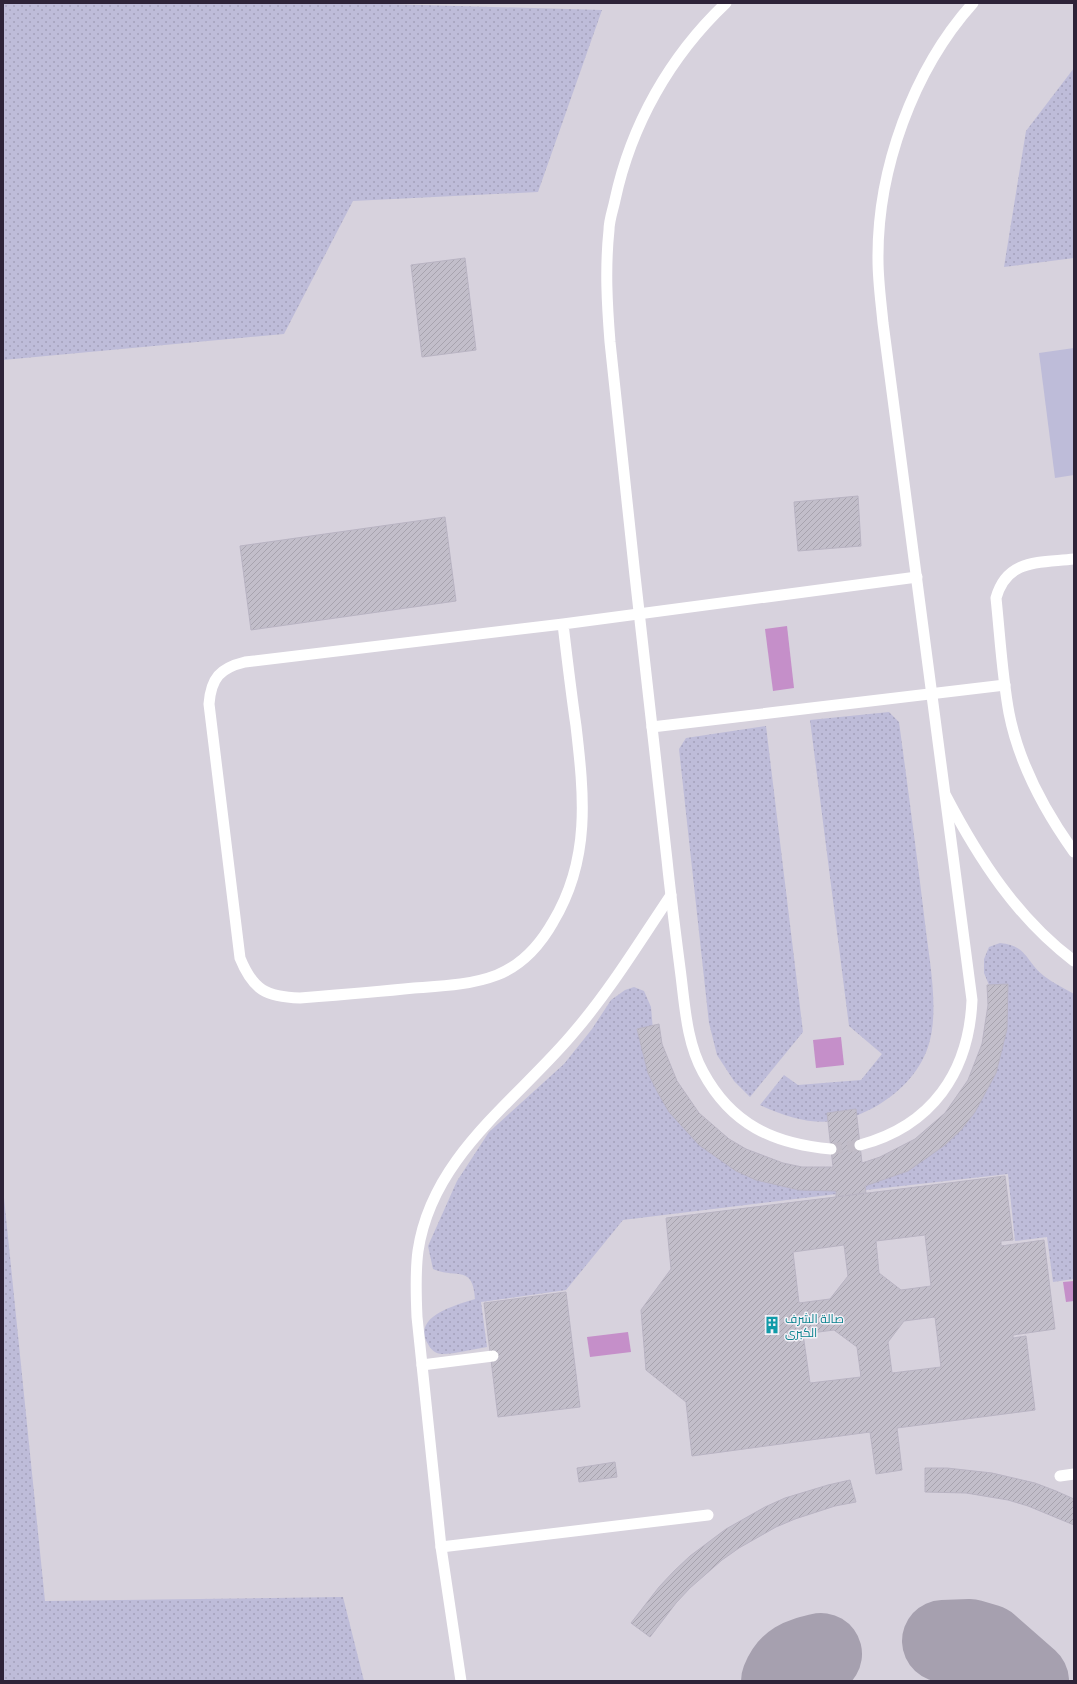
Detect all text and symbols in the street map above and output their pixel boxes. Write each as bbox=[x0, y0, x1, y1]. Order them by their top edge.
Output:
place label: صالة الشرف الكبرى bbox=[785, 1309, 844, 1342]
building icon: صالة الشرف الكبرى bbox=[762, 1315, 782, 1335]

